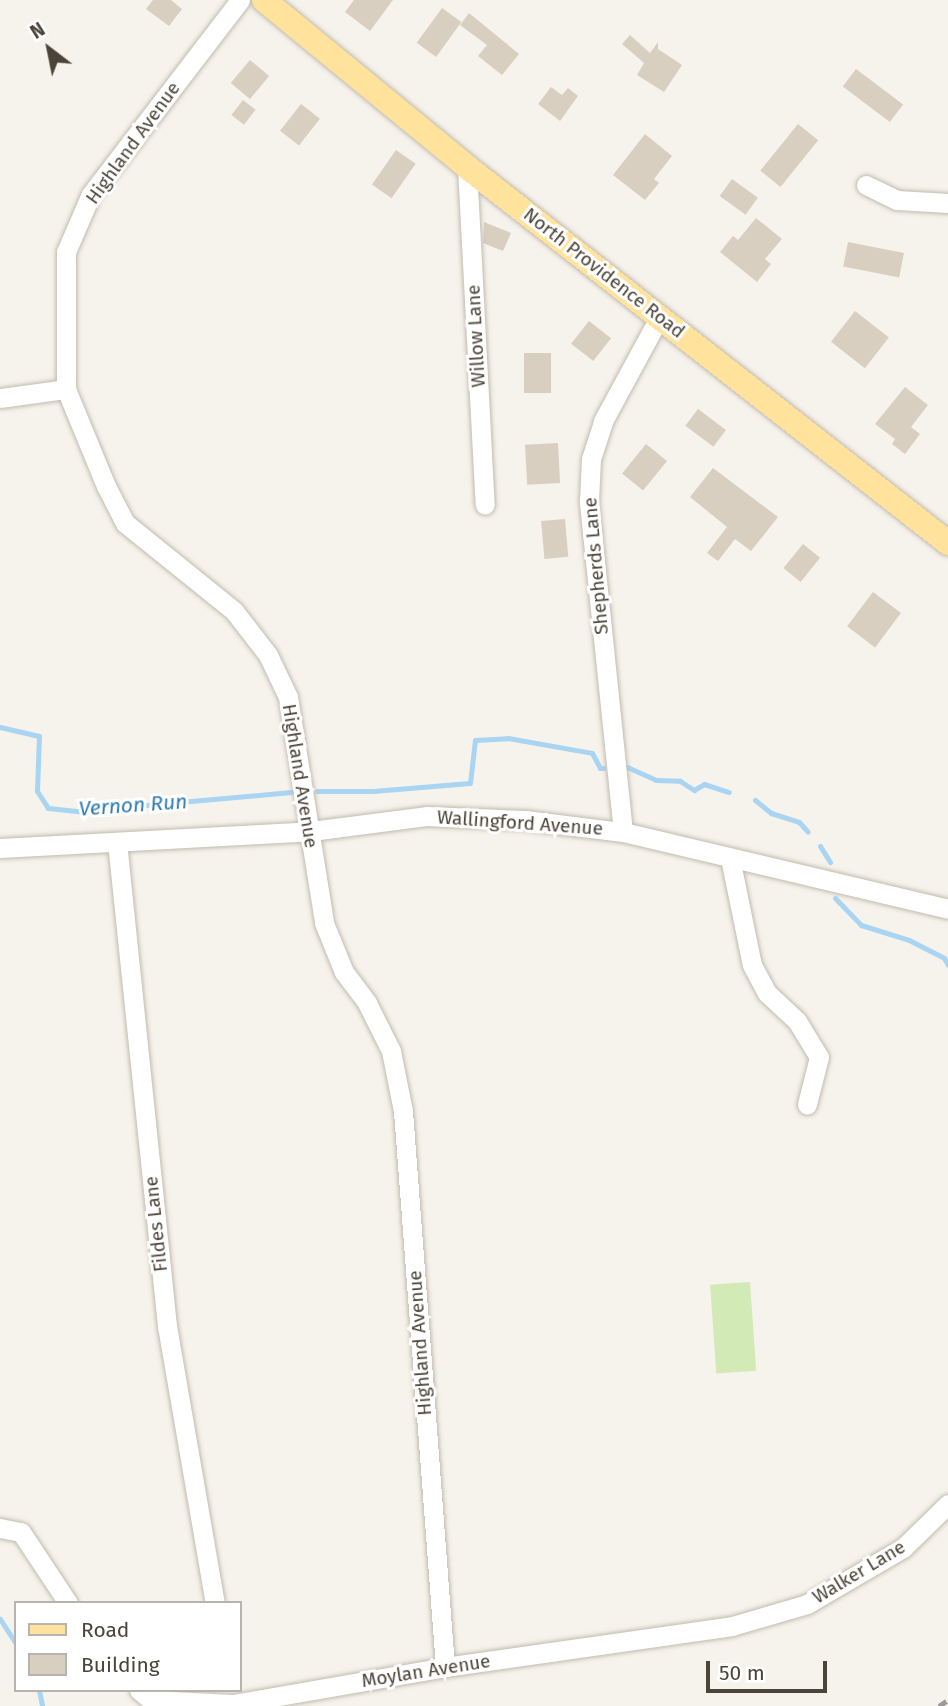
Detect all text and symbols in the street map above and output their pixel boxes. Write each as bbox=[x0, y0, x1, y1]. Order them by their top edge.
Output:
north arrow bbox=[14, 14, 84, 84]
text: N bbox=[26, 18, 49, 44]
street label: Highland Avenue bbox=[81, 77, 185, 209]
street label: North Providence Road bbox=[519, 203, 689, 343]
street label: Willow Lane bbox=[462, 284, 490, 388]
street label: Shepherds Lane bbox=[579, 496, 613, 636]
street label: Highland Avenue bbox=[277, 702, 323, 850]
water label: Vernon Run bbox=[78, 789, 188, 821]
street label: Wallingford Avenue bbox=[436, 806, 604, 840]
street label: Fildes Lane bbox=[140, 1175, 172, 1273]
street label: Highland Avenue bbox=[404, 1270, 436, 1416]
street label: Walker Lane bbox=[808, 1535, 910, 1609]
legend bbox=[14, 1601, 242, 1692]
text: Road bbox=[81, 1617, 129, 1643]
scale bar bbox=[710, 1646, 831, 1690]
street label: Moylan Avenue bbox=[360, 1650, 492, 1692]
text: Building bbox=[81, 1652, 160, 1678]
text: 50 m bbox=[719, 1660, 765, 1686]

